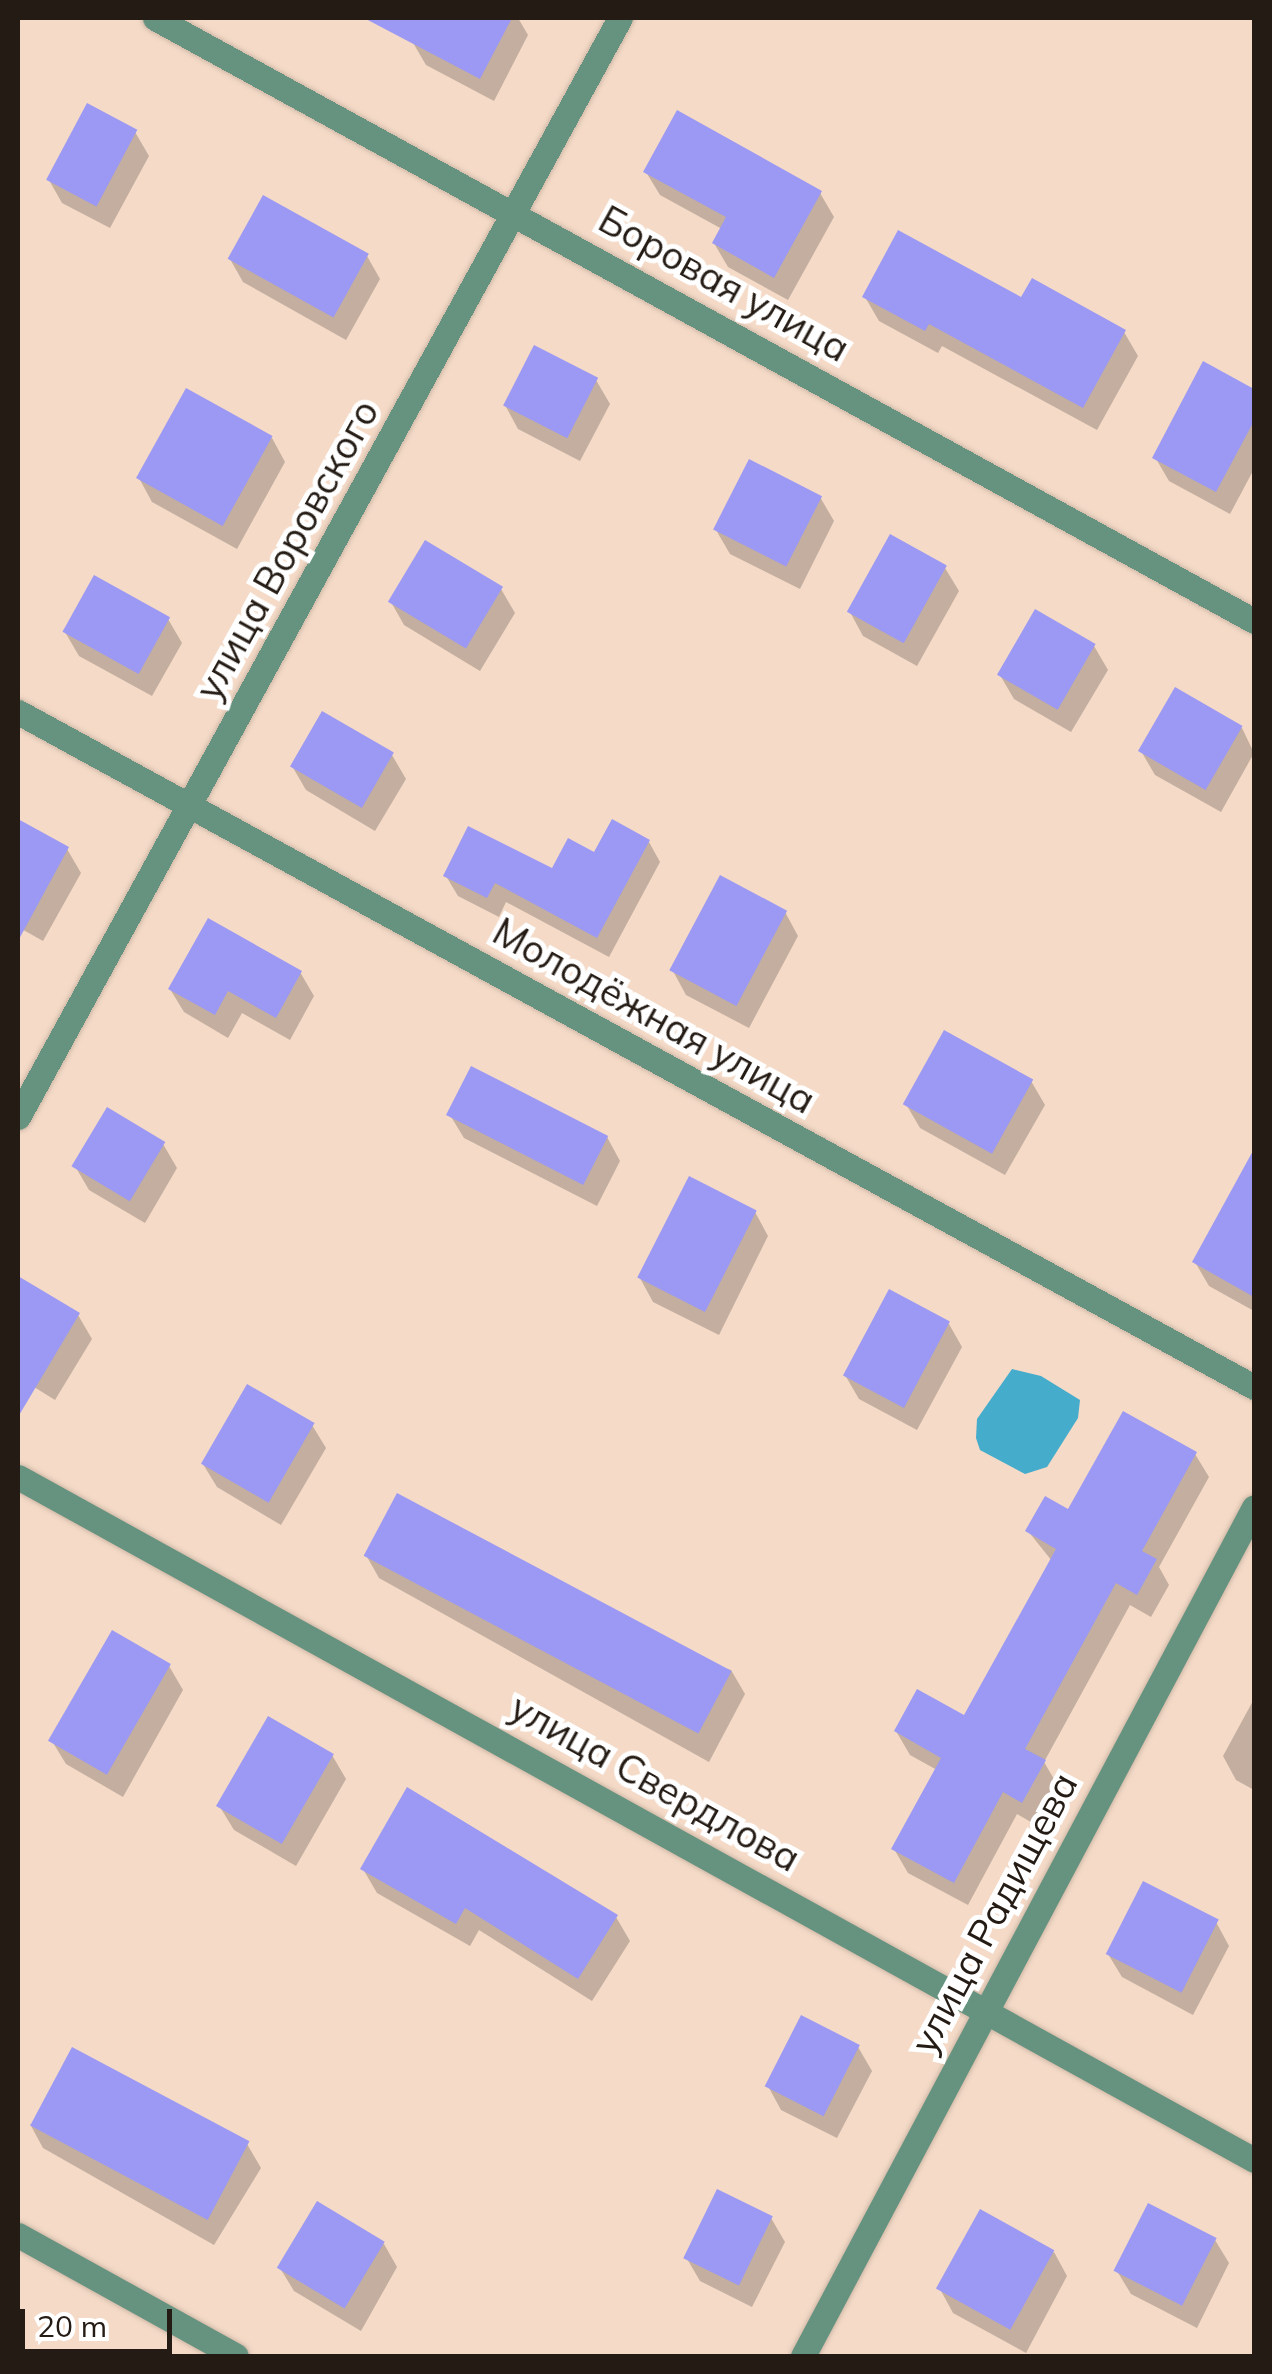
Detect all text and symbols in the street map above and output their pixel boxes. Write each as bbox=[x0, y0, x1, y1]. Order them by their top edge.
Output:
street label: Боровая улица bbox=[591, 196, 857, 372]
street label: улица Воровского bbox=[186, 392, 388, 708]
street label: Молодёжная улица bbox=[485, 909, 823, 1123]
street label: улица Свердлова bbox=[502, 1685, 808, 1881]
street label: улица Радищева bbox=[901, 1765, 1087, 2061]
scale bar bbox=[25, 2289, 178, 2351]
text: 20 m bbox=[37, 2307, 107, 2345]

